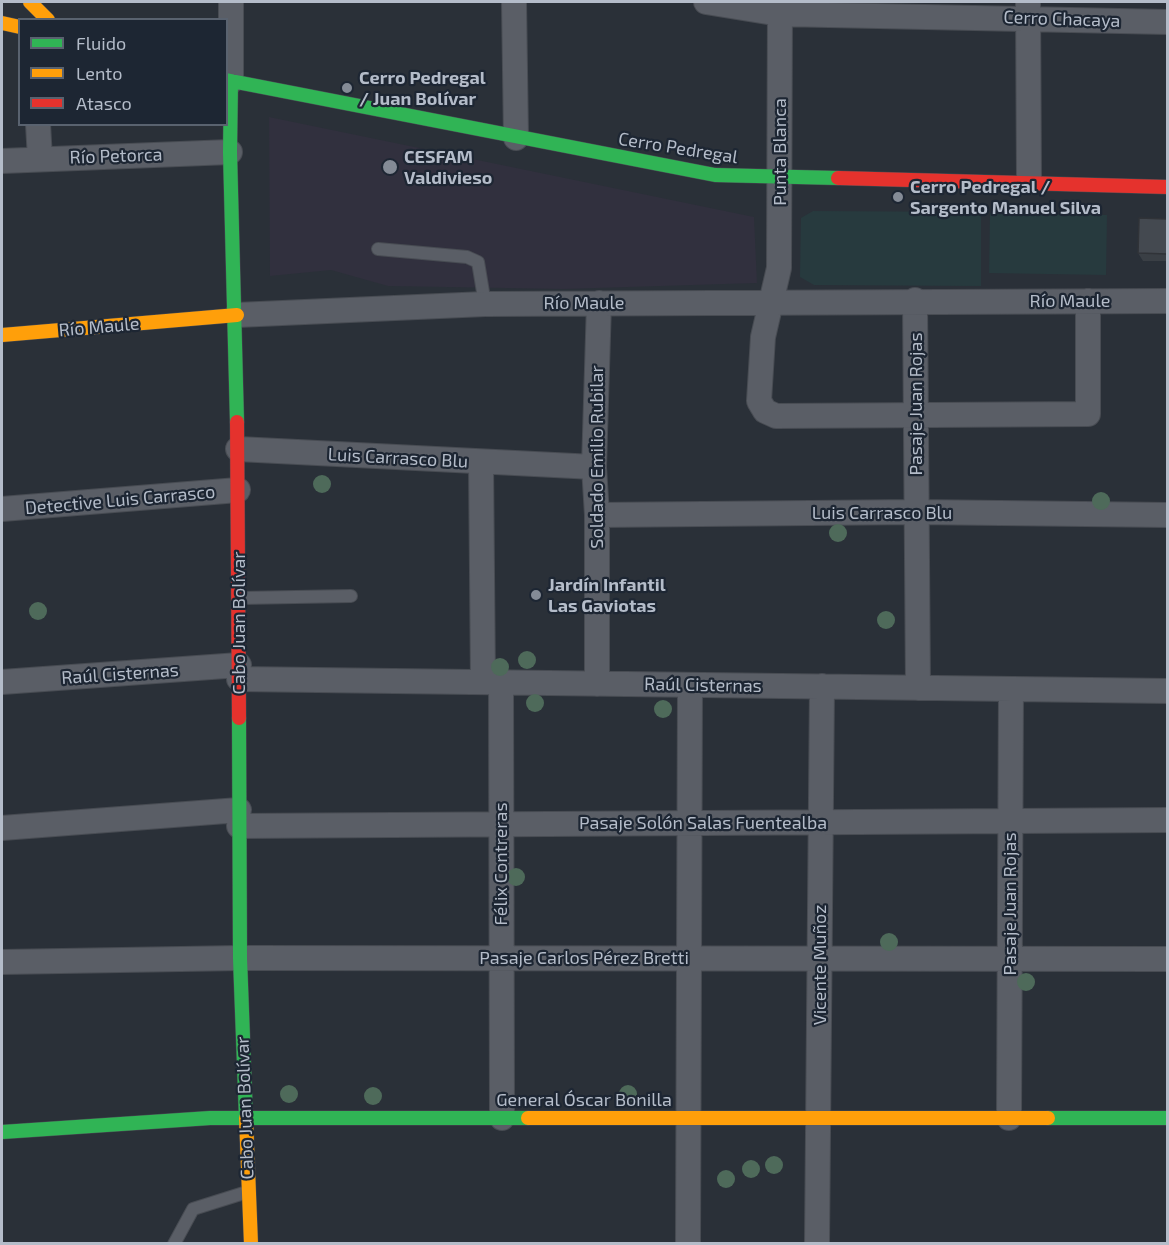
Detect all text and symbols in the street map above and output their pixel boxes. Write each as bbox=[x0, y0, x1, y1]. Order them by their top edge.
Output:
street label: Cerro Chacaya bbox=[1003, 6, 1121, 32]
legend bbox=[18, 18, 228, 126]
text: Fluido bbox=[76, 32, 126, 54]
text: Lento bbox=[76, 62, 122, 84]
place label: Cerro Pedregal / Juan Bolívar bbox=[359, 67, 486, 110]
marker: Cerro Pedregal / Juan Bolívar bbox=[340, 81, 354, 95]
text: Atasco bbox=[76, 92, 132, 114]
street label: Punta Blanca bbox=[769, 98, 791, 206]
street label: Cerro Pedregal bbox=[617, 128, 739, 168]
street label: Río Petorca bbox=[69, 144, 163, 168]
place label: CESFAM Valdivieso bbox=[404, 146, 492, 188]
marker: CESFAM Valdivieso bbox=[381, 158, 399, 176]
place label: Cerro Pedregal / Sargento Manuel Silva bbox=[910, 176, 1101, 219]
marker: Cerro Pedregal / Sargento Manuel Silva bbox=[891, 190, 905, 204]
street label: Río Maule bbox=[1030, 290, 1110, 312]
street label: Río Maule bbox=[544, 292, 624, 314]
street label: Río Maule bbox=[58, 313, 140, 341]
street label: Pasaje Juan Rojas bbox=[905, 332, 927, 476]
street label: Soldado Emilio Rubilar bbox=[586, 365, 608, 549]
street label: Luis Carrasco Blu bbox=[327, 444, 469, 472]
street label: Detective Luis Carrasco bbox=[24, 481, 216, 519]
street label: Luis Carrasco Blu bbox=[812, 502, 952, 524]
street label: Cabo Juan Bolívar bbox=[228, 551, 250, 695]
place label: Jardín Infantil Las Gaviotas bbox=[548, 574, 666, 616]
marker: Jardín Infantil Las Gaviotas bbox=[529, 588, 543, 602]
street label: Raúl Cisternas bbox=[61, 659, 179, 689]
street label: Raúl Cisternas bbox=[644, 673, 762, 697]
street label: Félix Contreras bbox=[490, 802, 512, 926]
street label: Pasaje Solón Salas Fuentealba bbox=[579, 812, 827, 834]
street label: Pasaje Juan Rojas bbox=[999, 832, 1021, 976]
street label: Vicente Muñoz bbox=[809, 905, 831, 1025]
street label: Pasaje Carlos Pérez Bretti bbox=[479, 947, 689, 969]
street label: Cabo Juan Bolívar bbox=[232, 1036, 258, 1180]
street label: General Óscar Bonilla bbox=[496, 1089, 672, 1111]

